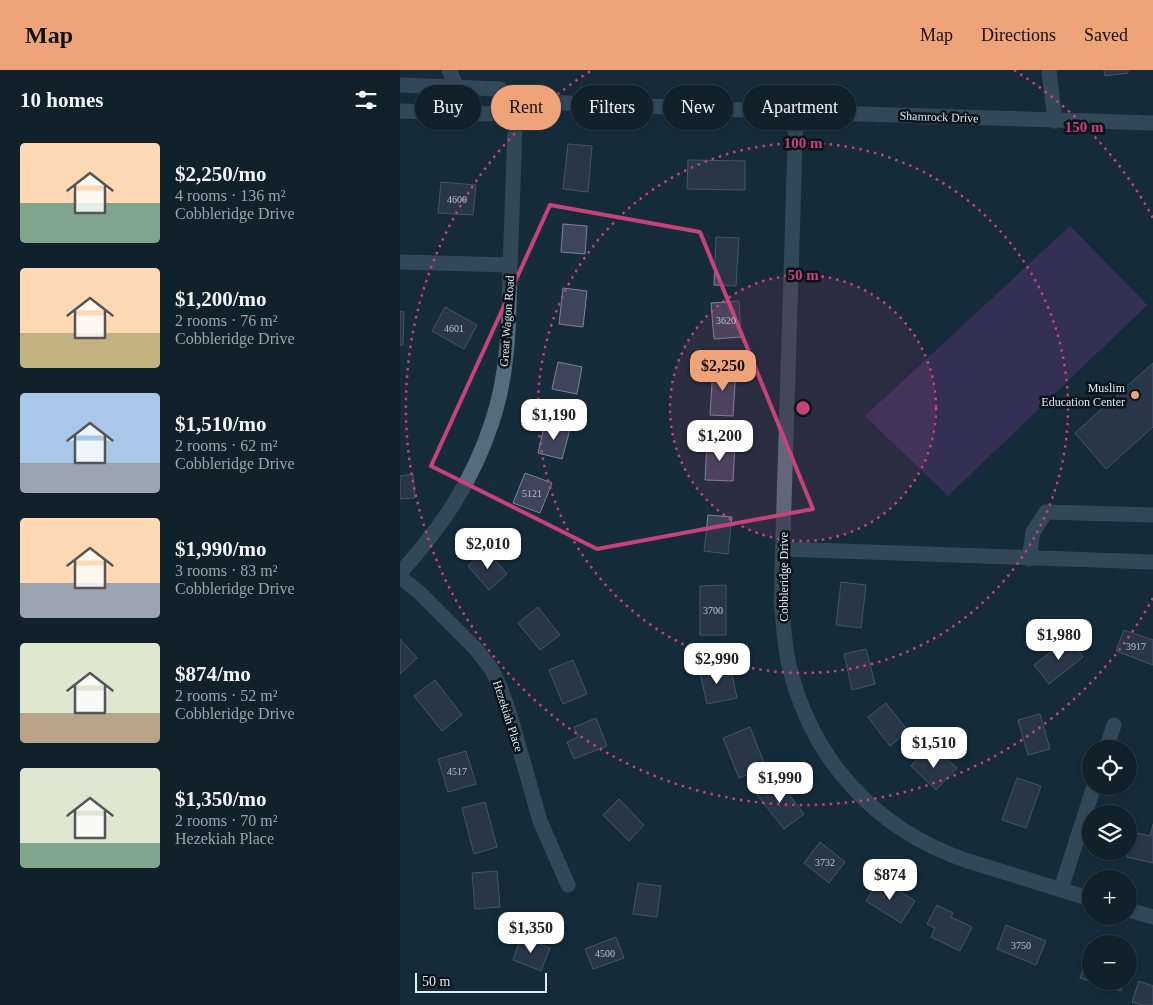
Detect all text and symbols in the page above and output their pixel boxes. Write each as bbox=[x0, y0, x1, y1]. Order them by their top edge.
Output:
text: Map bbox=[25, 22, 73, 48]
text: Map bbox=[920, 25, 953, 45]
text: Directions bbox=[981, 25, 1056, 45]
text: Saved bbox=[1084, 25, 1128, 45]
chip: Buy bbox=[415, 85, 481, 130]
chip: Rent bbox=[491, 85, 561, 130]
chip: Filters bbox=[571, 85, 653, 130]
chip: New bbox=[663, 85, 733, 130]
chip: Apartment bbox=[743, 85, 856, 130]
icon: filters bbox=[352, 86, 380, 114]
text: 10 homes bbox=[20, 88, 103, 112]
street label: Shamrock Drive bbox=[899, 109, 979, 125]
text: 150 m bbox=[1065, 119, 1104, 135]
text: 100 m bbox=[784, 135, 823, 151]
text: $2,250/mo bbox=[175, 162, 267, 186]
icon: home bbox=[60, 163, 120, 223]
text: 4 rooms · 136 m² bbox=[175, 187, 286, 204]
house number: 4600 bbox=[447, 194, 467, 205]
text: Cobbleridge Drive bbox=[175, 205, 295, 222]
text: 50 m bbox=[787, 267, 819, 283]
street label: Great Wagon Road bbox=[497, 275, 517, 367]
text: $1,200/mo bbox=[175, 287, 267, 311]
icon: home bbox=[60, 288, 120, 348]
text: 2 rooms · 76 m² bbox=[175, 312, 278, 329]
house number: 3620 bbox=[716, 315, 736, 326]
house number: 4601 bbox=[444, 323, 464, 334]
text: Cobbleridge Drive bbox=[175, 330, 295, 347]
pin: $2,250 bbox=[682, 350, 764, 392]
text: $2,250 bbox=[701, 357, 745, 374]
place label: Muslim Education Center bbox=[1041, 381, 1126, 409]
marker: Muslim Education Center bbox=[1129, 389, 1141, 401]
pin: $1,190 bbox=[513, 398, 595, 441]
centre of rings bbox=[794, 399, 812, 417]
text: $1,190 bbox=[532, 406, 576, 423]
text: $1,510/mo bbox=[175, 412, 267, 436]
icon: home bbox=[60, 413, 120, 473]
pin: $1,200 bbox=[679, 420, 761, 462]
text: $1,200 bbox=[698, 427, 742, 444]
text: 2 rooms · 62 m² bbox=[175, 437, 278, 454]
text: Cobbleridge Drive bbox=[175, 455, 295, 472]
house number: 5121 bbox=[522, 488, 542, 499]
pin: $2,010 bbox=[447, 528, 529, 570]
street label: Cobbleridge Drive bbox=[777, 532, 791, 622]
text: $2,010 bbox=[466, 535, 510, 552]
text: $1,990/mo bbox=[175, 537, 267, 561]
icon: home bbox=[60, 538, 120, 598]
text: 3 rooms · 83 m² bbox=[175, 562, 278, 579]
text: Cobbleridge Drive bbox=[175, 580, 295, 597]
house number: 3700 bbox=[703, 605, 723, 616]
pin: $1,980 bbox=[1018, 618, 1100, 661]
text: $1,980 bbox=[1037, 626, 1081, 643]
house number: 3917 bbox=[1126, 641, 1146, 652]
pin: $2,990 bbox=[676, 642, 758, 685]
text: $2,990 bbox=[695, 650, 739, 667]
text: $874/mo bbox=[175, 662, 251, 686]
icon: home bbox=[60, 663, 120, 723]
street label: Hezekiah Place bbox=[490, 679, 526, 753]
text: 2 rooms · 52 m² bbox=[175, 687, 278, 704]
text: Cobbleridge Drive bbox=[175, 705, 295, 722]
pin: $1,510 bbox=[893, 726, 975, 769]
text: $1,510 bbox=[912, 734, 956, 751]
map controls bbox=[1082, 740, 1137, 990]
button: locate bbox=[1082, 740, 1137, 795]
pin: $1,990 bbox=[739, 762, 821, 804]
house number: 4517 bbox=[447, 766, 467, 777]
text: $1,990 bbox=[758, 769, 802, 786]
text: $1,350/mo bbox=[175, 787, 267, 811]
icon: home bbox=[60, 788, 120, 848]
button: layers bbox=[1082, 805, 1137, 860]
text: 2 rooms · 70 m² bbox=[175, 812, 278, 829]
text: Hezekiah Place bbox=[175, 830, 274, 847]
house number: 3732 bbox=[815, 857, 835, 868]
pin: $874 bbox=[860, 858, 920, 901]
text: $874 bbox=[874, 866, 906, 883]
button: + bbox=[1082, 870, 1137, 925]
pin: $1,350 bbox=[490, 912, 572, 954]
text: $1,350 bbox=[509, 919, 553, 936]
button: − bbox=[1082, 935, 1137, 990]
house number: 3750 bbox=[1011, 940, 1031, 951]
house number: 4500 bbox=[595, 948, 615, 959]
scale bar bbox=[415, 970, 548, 993]
text: 50 m bbox=[422, 974, 450, 989]

